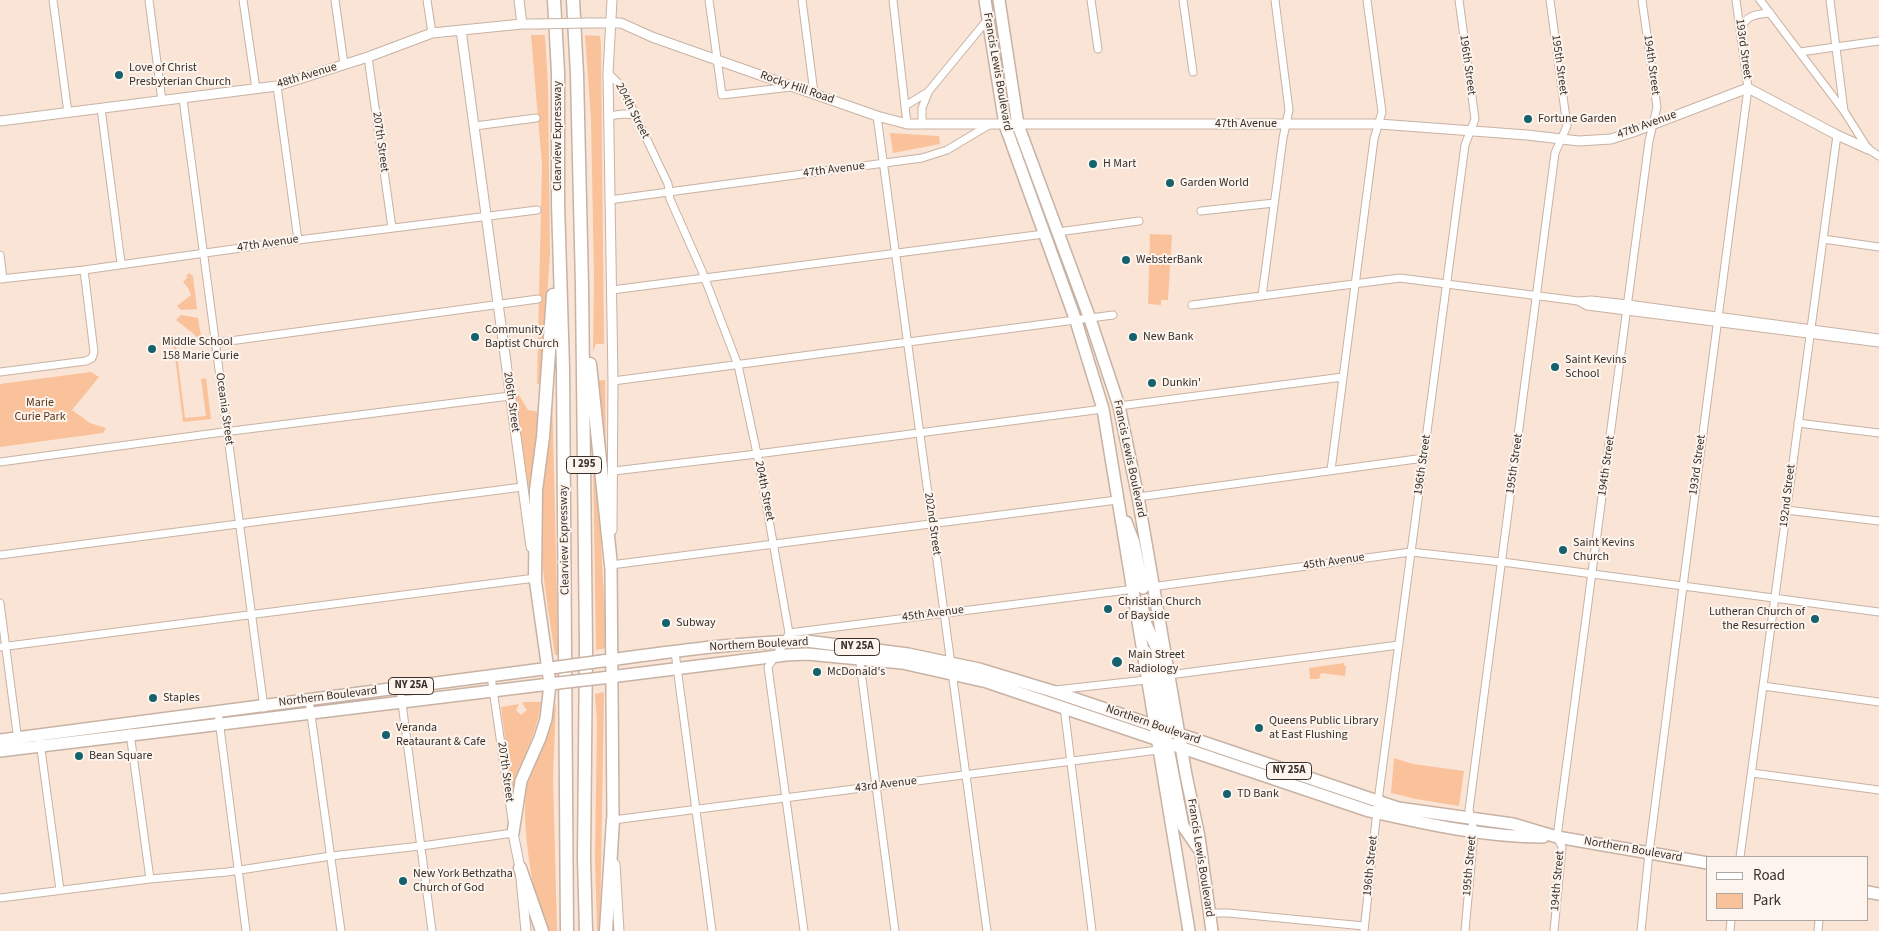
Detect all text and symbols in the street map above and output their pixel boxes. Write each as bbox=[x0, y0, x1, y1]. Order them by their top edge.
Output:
street label: Francis Lewis Boulevard bbox=[979, 12, 1015, 132]
street label: 193rd Street bbox=[1732, 18, 1754, 80]
street label: 196th Street bbox=[1456, 34, 1478, 96]
street label: 195th Street bbox=[1548, 34, 1570, 96]
street label: 194th Street bbox=[1640, 34, 1662, 96]
street label: 48th Avenue bbox=[275, 60, 339, 92]
place label: Love of Christ Presbyterian Church bbox=[129, 61, 231, 89]
marker: Love of Christ Presbyterian Church bbox=[113, 69, 125, 81]
street label: Rocky Hill Road bbox=[758, 69, 836, 107]
street label: Clearview Expressway bbox=[551, 81, 565, 191]
street label: 204th Street bbox=[612, 81, 652, 141]
street label: 47th Avenue bbox=[1615, 108, 1679, 142]
street label: 207th Street bbox=[369, 111, 391, 173]
place label: Fortune Garden bbox=[1538, 112, 1617, 126]
marker: Fortune Garden bbox=[1522, 113, 1534, 125]
street label: 47th Avenue bbox=[1215, 117, 1277, 131]
place label: H Mart bbox=[1103, 157, 1136, 171]
marker: H Mart bbox=[1087, 158, 1099, 170]
street label: 47th Avenue bbox=[802, 159, 866, 181]
place label: Garden World bbox=[1180, 176, 1249, 190]
marker: Garden World bbox=[1164, 177, 1176, 189]
street label: 47th Avenue bbox=[236, 233, 300, 255]
place label: WebsterBank bbox=[1136, 253, 1202, 267]
marker: WebsterBank bbox=[1120, 254, 1132, 266]
place label: Community Baptist Church bbox=[485, 323, 559, 351]
place label: New Bank bbox=[1143, 330, 1193, 344]
marker: Community Baptist Church bbox=[469, 331, 481, 343]
marker: New Bank bbox=[1127, 331, 1139, 343]
place label: Middle School 158 Marie Curie bbox=[162, 335, 239, 363]
marker: Middle School 158 Marie Curie bbox=[146, 343, 158, 355]
place label: Saint Kevins School bbox=[1565, 353, 1626, 381]
marker: Saint Kevins School bbox=[1549, 361, 1561, 373]
street label: 206th Street bbox=[500, 371, 522, 433]
street label: Oceania Street bbox=[212, 372, 236, 446]
place label: Dunkin' bbox=[1162, 376, 1201, 390]
marker: Dunkin' bbox=[1146, 377, 1158, 389]
park label: Marie Curie Park bbox=[14, 396, 66, 424]
street label: Francis Lewis Boulevard bbox=[1109, 399, 1149, 519]
street label: 195th Street bbox=[1504, 433, 1526, 495]
street label: 196th Street bbox=[1412, 434, 1434, 496]
street label: 193rd Street bbox=[1687, 434, 1709, 496]
street label: 194th Street bbox=[1596, 435, 1618, 497]
road number: I 295 bbox=[566, 456, 602, 474]
street label: 204th Street bbox=[751, 460, 777, 522]
street label: 192nd Street bbox=[1777, 464, 1799, 528]
street label: Clearview Expressway bbox=[557, 485, 573, 595]
street label: 202nd Street bbox=[920, 492, 944, 556]
place label: Saint Kevins Church bbox=[1573, 536, 1634, 564]
marker: Saint Kevins Church bbox=[1557, 544, 1569, 556]
street label: 45th Avenue bbox=[1302, 551, 1366, 573]
place label: Christian Church of Bayside bbox=[1118, 595, 1201, 623]
street label: 45th Avenue bbox=[901, 603, 965, 625]
marker: Christian Church of Bayside bbox=[1102, 603, 1114, 615]
place label: Lutheran Church of the Resurrection bbox=[1709, 605, 1805, 633]
marker: Lutheran Church of the Resurrection bbox=[1809, 613, 1821, 625]
place label: Subway bbox=[676, 616, 716, 630]
marker: Subway bbox=[660, 617, 672, 629]
street label: Northern Boulevard bbox=[709, 635, 809, 655]
road number: NY 25A bbox=[834, 638, 880, 656]
place label: Main Street Radiology bbox=[1128, 648, 1185, 676]
marker: Main Street Radiology bbox=[1110, 655, 1124, 669]
place label: McDonald's bbox=[827, 665, 885, 679]
marker: McDonald's bbox=[811, 666, 823, 678]
road number: NY 25A bbox=[388, 678, 434, 694]
street label: Northern Boulevard bbox=[278, 684, 378, 710]
place label: Staples bbox=[163, 691, 200, 705]
marker: Staples bbox=[147, 692, 159, 704]
street label: Northern Boulevard bbox=[1104, 702, 1202, 748]
place label: Queens Public Library at East Flushing bbox=[1269, 714, 1379, 742]
place label: Veranda Reataurant & Cafe bbox=[396, 721, 486, 749]
marker: Queens Public Library at East Flushing bbox=[1253, 722, 1265, 734]
marker: Veranda Reataurant & Cafe bbox=[380, 729, 392, 741]
street label: 207th Street bbox=[494, 741, 516, 803]
place label: Bean Square bbox=[89, 749, 152, 763]
marker: Bean Square bbox=[73, 750, 85, 762]
road number: NY 25A bbox=[1266, 762, 1312, 779]
street label: 43rd Avenue bbox=[854, 774, 918, 796]
place label: TD Bank bbox=[1237, 787, 1279, 801]
marker: TD Bank bbox=[1221, 788, 1233, 800]
street label: Francis Lewis Boulevard bbox=[1184, 798, 1216, 918]
street label: Northern Boulevard bbox=[1583, 834, 1683, 866]
street label: 196th Street bbox=[1361, 835, 1381, 897]
street label: 195th Street bbox=[1460, 835, 1480, 897]
street label: 194th Street bbox=[1548, 850, 1568, 912]
legend bbox=[1706, 856, 1869, 921]
text: Road bbox=[1753, 865, 1785, 886]
place label: New York Bethzatha Church of God bbox=[413, 867, 513, 895]
marker: New York Bethzatha Church of God bbox=[397, 875, 409, 887]
text: Park bbox=[1753, 890, 1781, 911]

